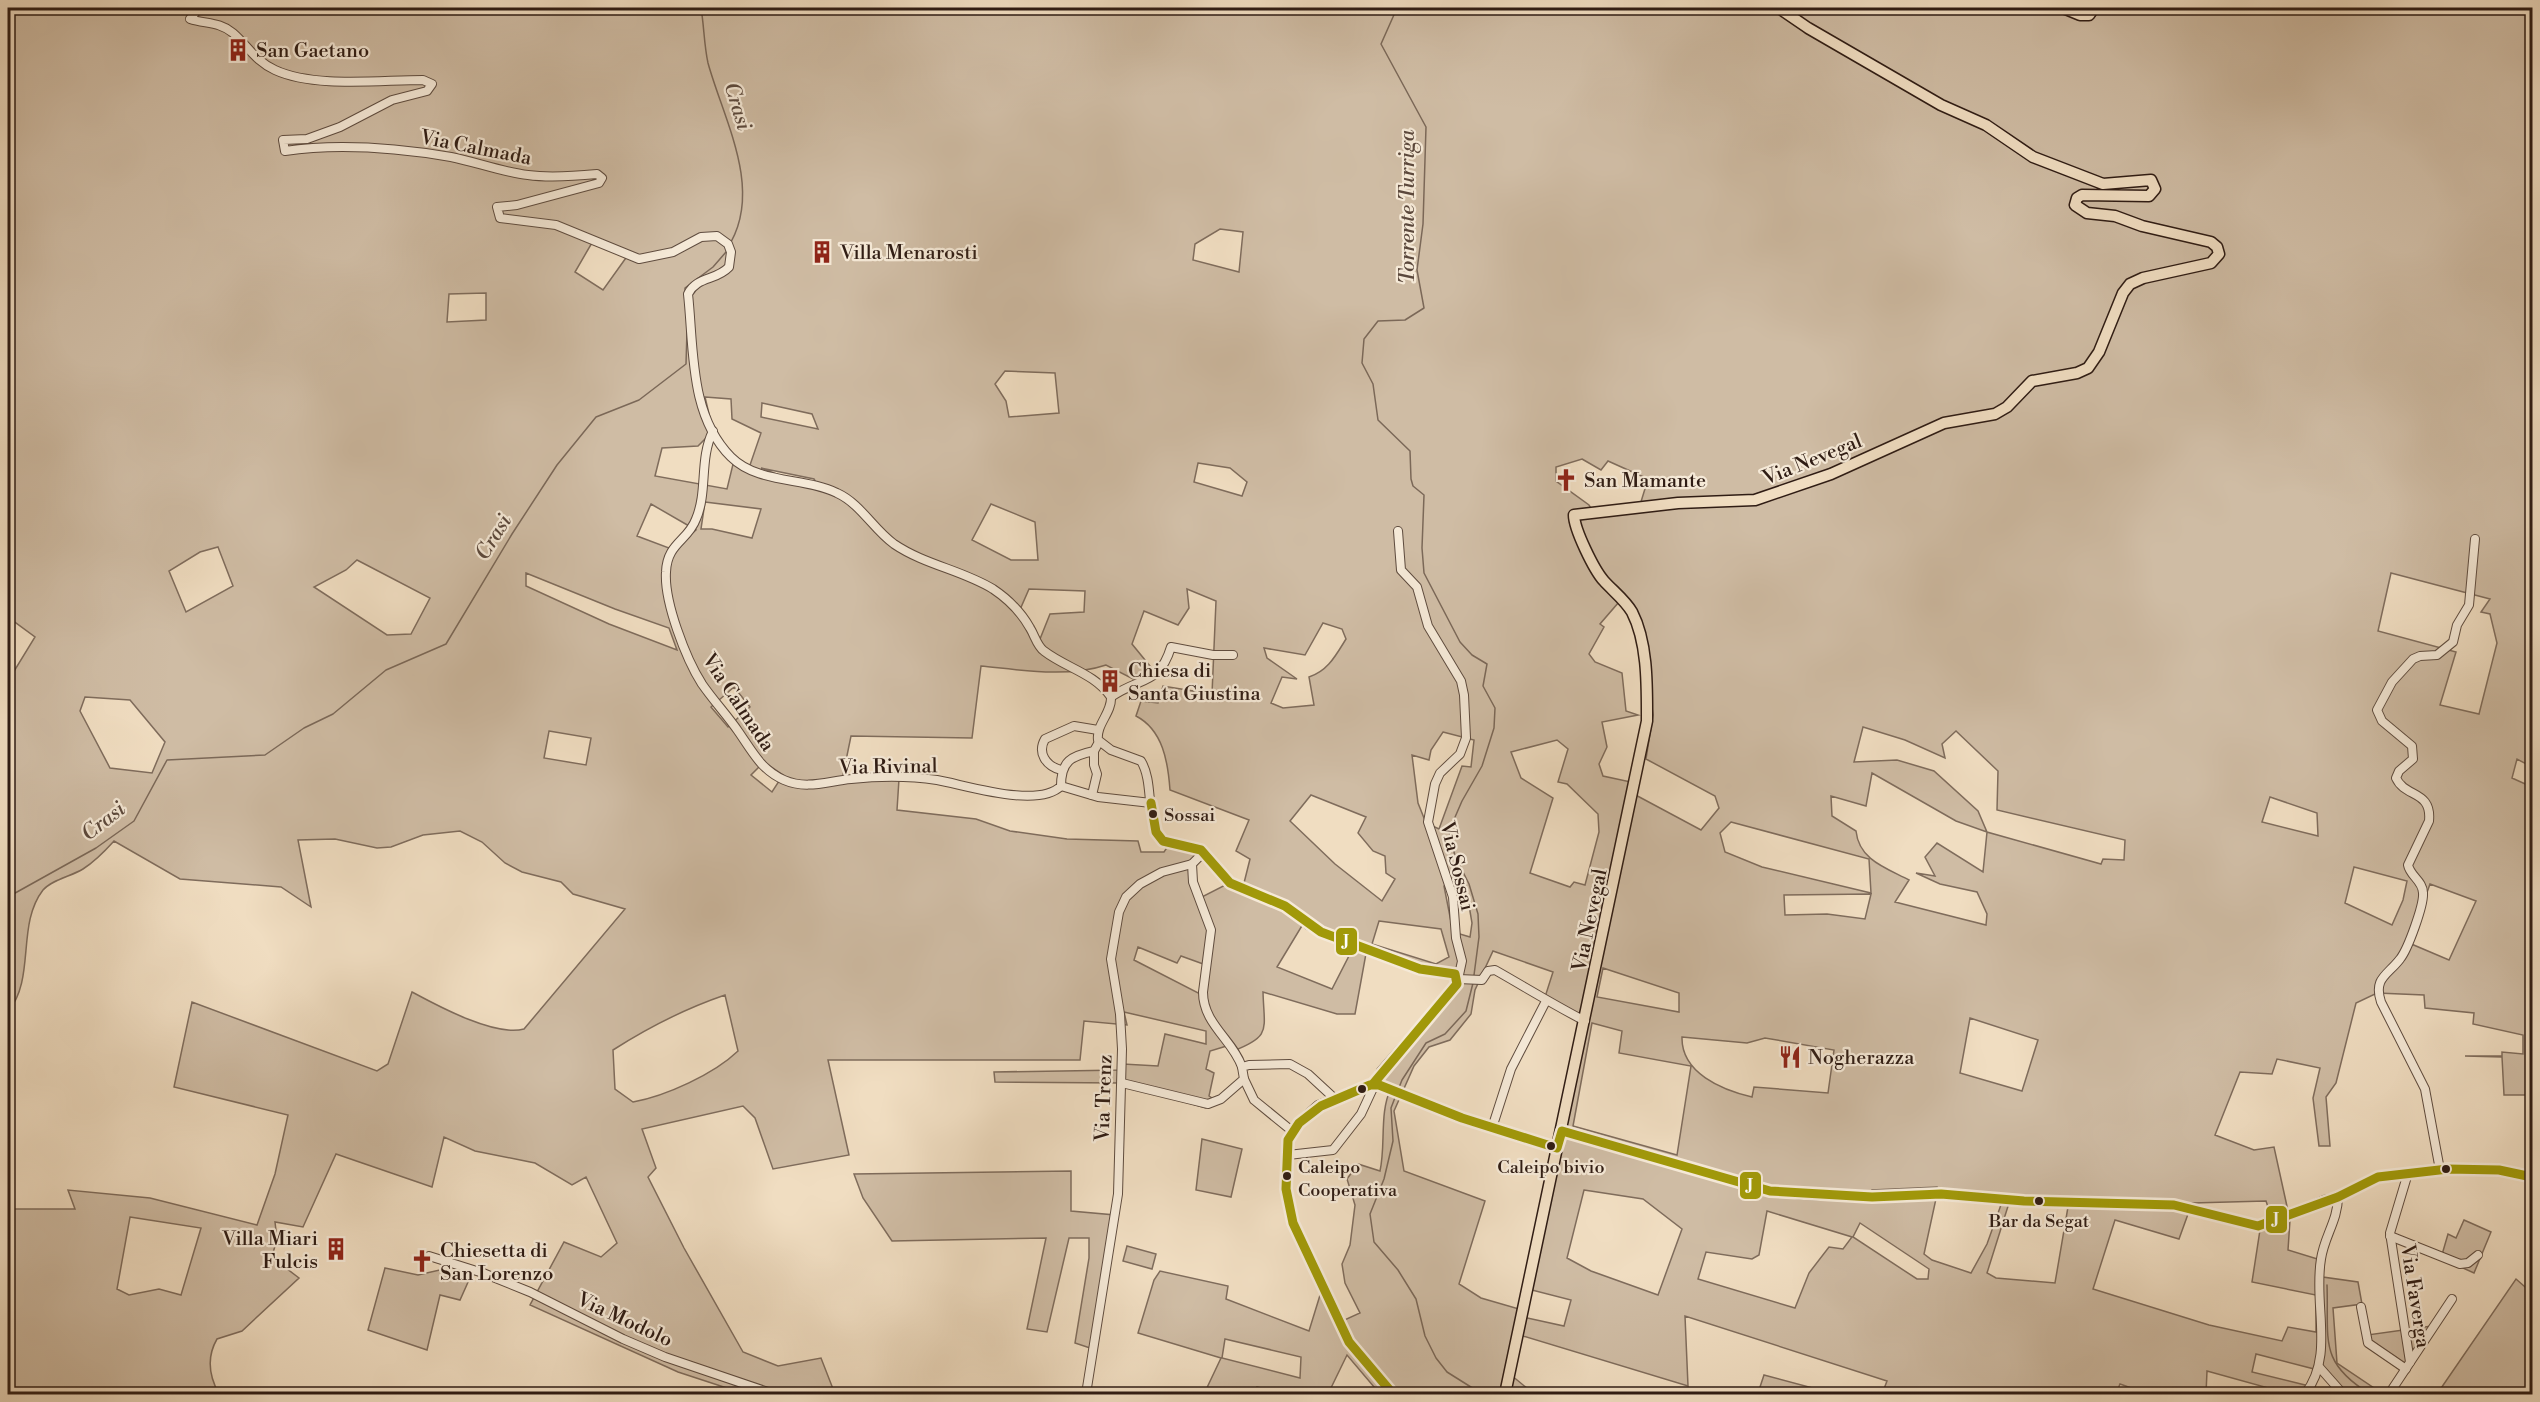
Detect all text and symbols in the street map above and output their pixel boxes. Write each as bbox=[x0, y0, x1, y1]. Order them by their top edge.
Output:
building icon: San Gaetano bbox=[225, 37, 251, 63]
place label: San Gaetano bbox=[256, 39, 369, 64]
water label: Crasi bbox=[717, 79, 757, 134]
street label: Via Calmada bbox=[417, 125, 534, 172]
water label: Torrente Turriga bbox=[1395, 130, 1421, 284]
building icon: Villa Menarosti bbox=[809, 239, 835, 265]
place label: Villa Menarosti bbox=[839, 241, 978, 266]
street label: Via Nevegal bbox=[1758, 429, 1866, 492]
church icon: San Mamante bbox=[1553, 467, 1579, 493]
place label: San Mamante bbox=[1584, 469, 1706, 494]
water label: Crasi bbox=[470, 510, 518, 565]
street label: Via Calmada bbox=[695, 648, 780, 757]
place label: Chiesa di Santa Giustina bbox=[1128, 659, 1261, 707]
building icon: Chiesa di Santa Giustina bbox=[1097, 668, 1123, 694]
street label: Via Rivinal bbox=[837, 754, 938, 781]
water label: Crasi bbox=[76, 796, 131, 847]
place label: Sossai bbox=[1164, 804, 1215, 827]
marker: Sossai bbox=[1147, 808, 1159, 820]
street label: Via Sossai bbox=[1433, 818, 1480, 914]
street label: Via Nevegal bbox=[1567, 866, 1614, 975]
line badge: J bbox=[1335, 927, 1358, 956]
text: J bbox=[1341, 932, 1349, 952]
restaurant icon: Nogherazza bbox=[1777, 1044, 1803, 1070]
place label: Nogherazza bbox=[1808, 1046, 1915, 1071]
street label: Via Trenz bbox=[1090, 1054, 1119, 1143]
unlabelled marker bbox=[1356, 1083, 1368, 1095]
marker: Caleipo bivio bbox=[1545, 1140, 1557, 1152]
place label: Caleipo Cooperativa bbox=[1298, 1156, 1398, 1202]
place label: Caleipo bivio bbox=[1497, 1156, 1605, 1179]
unlabelled marker bbox=[2440, 1163, 2452, 1175]
marker: Caleipo Cooperativa bbox=[1281, 1170, 1293, 1182]
line badge: J bbox=[1739, 1171, 1762, 1200]
text: J bbox=[1745, 1176, 1753, 1196]
marker: Bar da Segat bbox=[2033, 1195, 2045, 1207]
line badge: J bbox=[2265, 1205, 2288, 1234]
place label: Bar da Segat bbox=[1988, 1210, 2090, 1233]
text: J bbox=[2271, 1210, 2279, 1230]
place label: Villa Miari Fulcis bbox=[221, 1227, 318, 1275]
building icon: Villa Miari Fulcis bbox=[323, 1236, 349, 1262]
place label: Chiesetta di San Lorenzo bbox=[440, 1239, 553, 1287]
street label: Via Faverga bbox=[2394, 1242, 2435, 1351]
church icon: Chiesetta di San Lorenzo bbox=[409, 1248, 435, 1274]
street label: Via Modolo bbox=[572, 1287, 676, 1353]

